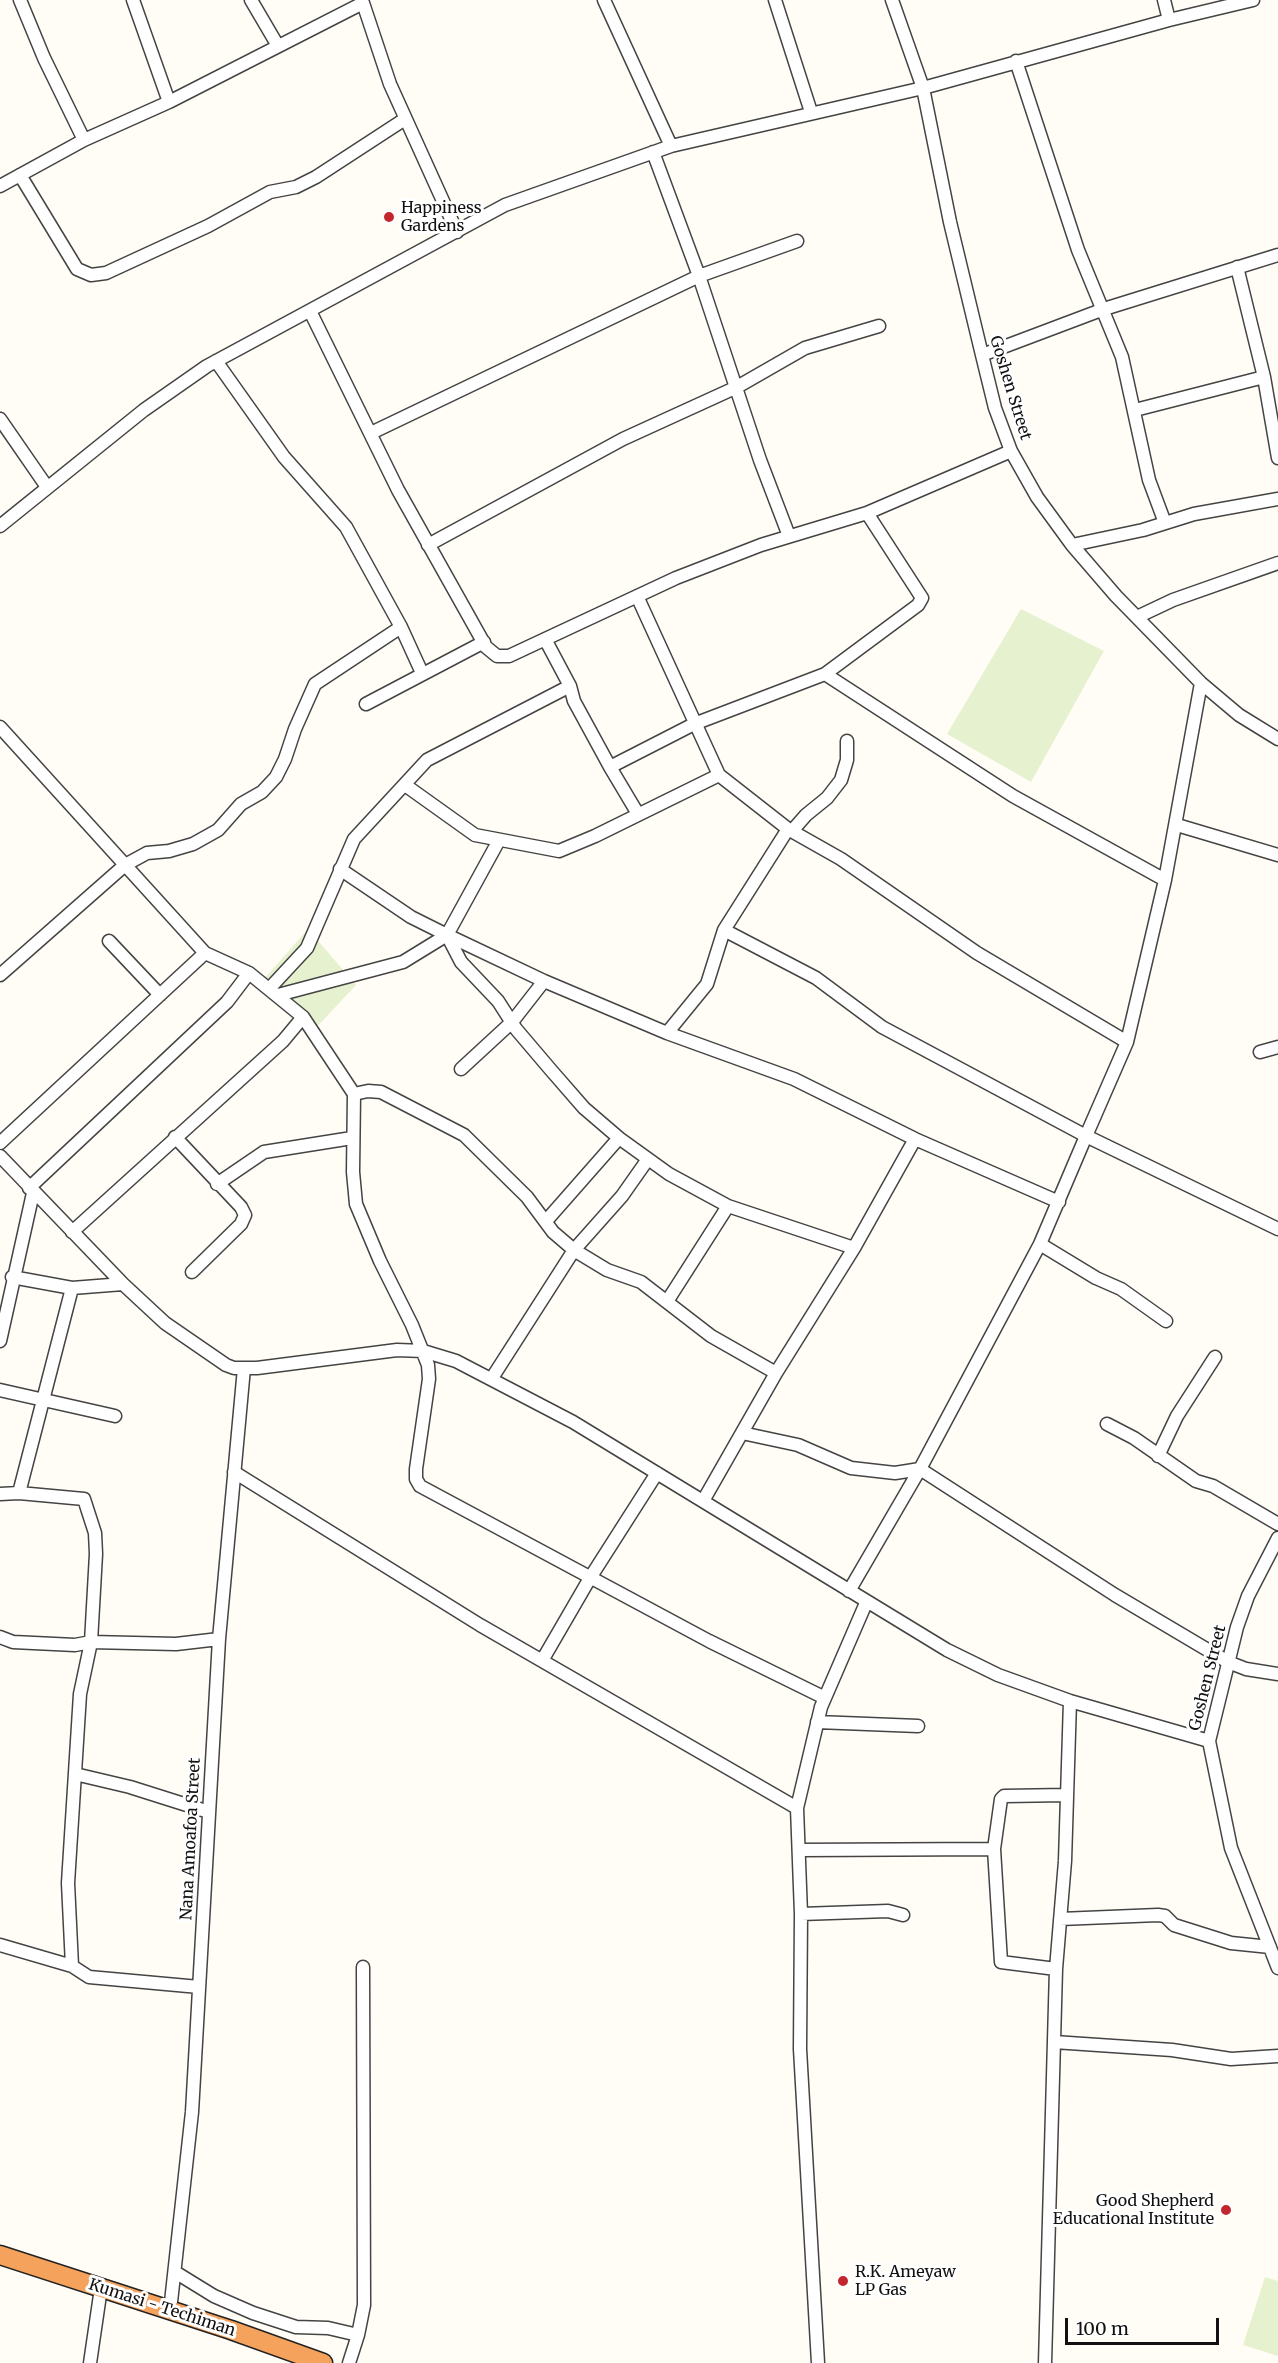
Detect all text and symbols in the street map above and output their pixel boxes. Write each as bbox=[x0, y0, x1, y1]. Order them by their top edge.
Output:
place label: Happiness Gardens bbox=[401, 198, 482, 236]
marker: Happiness Gardens bbox=[382, 210, 396, 224]
street label: Goshen Street bbox=[985, 334, 1035, 442]
street label: Goshen Street bbox=[1186, 1623, 1230, 1733]
street label: Nana Amoafoa Street bbox=[177, 1757, 205, 1921]
place label: Good Shepherd Educational Institute bbox=[1053, 2191, 1214, 2229]
marker: Good Shepherd Educational Institute bbox=[1219, 2203, 1233, 2217]
place label: R.K. Ameyaw LP Gas bbox=[855, 2262, 956, 2300]
marker: R.K. Ameyaw LP Gas bbox=[836, 2274, 850, 2288]
street label: Kumasi - Techiman bbox=[86, 2275, 238, 2341]
scale bar bbox=[1068, 2306, 1222, 2344]
text: 100 m bbox=[1076, 2317, 1129, 2340]

